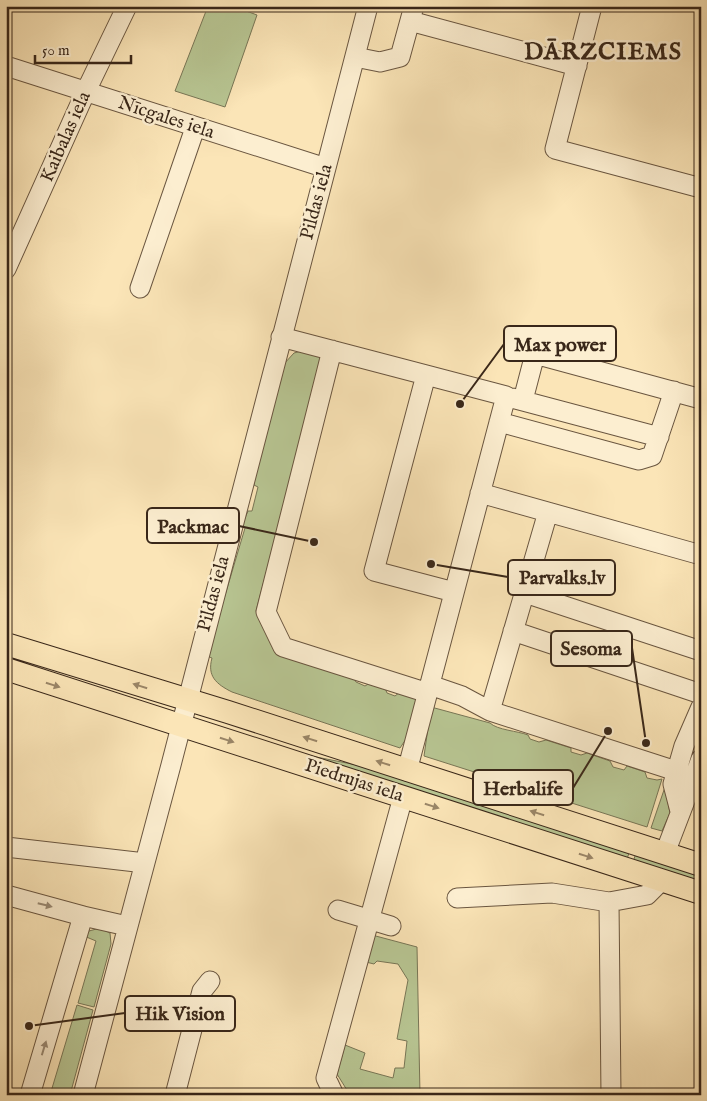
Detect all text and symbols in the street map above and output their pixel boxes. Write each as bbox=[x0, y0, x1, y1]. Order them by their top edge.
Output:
scale bar bbox=[35, 32, 131, 64]
district label: DĀRZCIEMS bbox=[524, 37, 682, 68]
text: 50 m bbox=[42, 41, 70, 60]
street label: Kaibalas iela bbox=[35, 87, 97, 186]
street label: Nīcgales iela bbox=[115, 91, 218, 145]
street label: Pildas iela bbox=[295, 161, 339, 243]
callout: Max power bbox=[504, 326, 616, 361]
text: Max power bbox=[514, 333, 607, 358]
callout: Packmac bbox=[147, 508, 239, 543]
text: Packmac bbox=[157, 515, 229, 540]
street label: Pildas iela bbox=[192, 553, 236, 635]
callout: Parvalks.lv bbox=[508, 560, 615, 595]
text: Parvalks.lv bbox=[519, 566, 606, 591]
callout: Sesoma bbox=[551, 631, 632, 666]
text: Sesoma bbox=[560, 637, 622, 662]
one-way arrow bbox=[45, 681, 60, 689]
one-way arrow bbox=[133, 681, 148, 689]
one-way arrow bbox=[303, 735, 318, 743]
one-way arrow bbox=[220, 736, 235, 744]
street label: Piedrujas iela bbox=[302, 754, 407, 808]
one-way arrow bbox=[375, 759, 390, 767]
callout: Herbalife bbox=[473, 770, 573, 805]
text: Herbalife bbox=[483, 777, 564, 802]
one-way arrow bbox=[424, 802, 439, 810]
one-way arrow bbox=[530, 809, 545, 816]
one-way arrow bbox=[579, 853, 594, 860]
one-way arrow bbox=[38, 901, 53, 909]
callout: Hik Vision bbox=[125, 996, 235, 1031]
text: Hik Vision bbox=[135, 1002, 225, 1027]
one-way arrow bbox=[41, 1040, 49, 1055]

